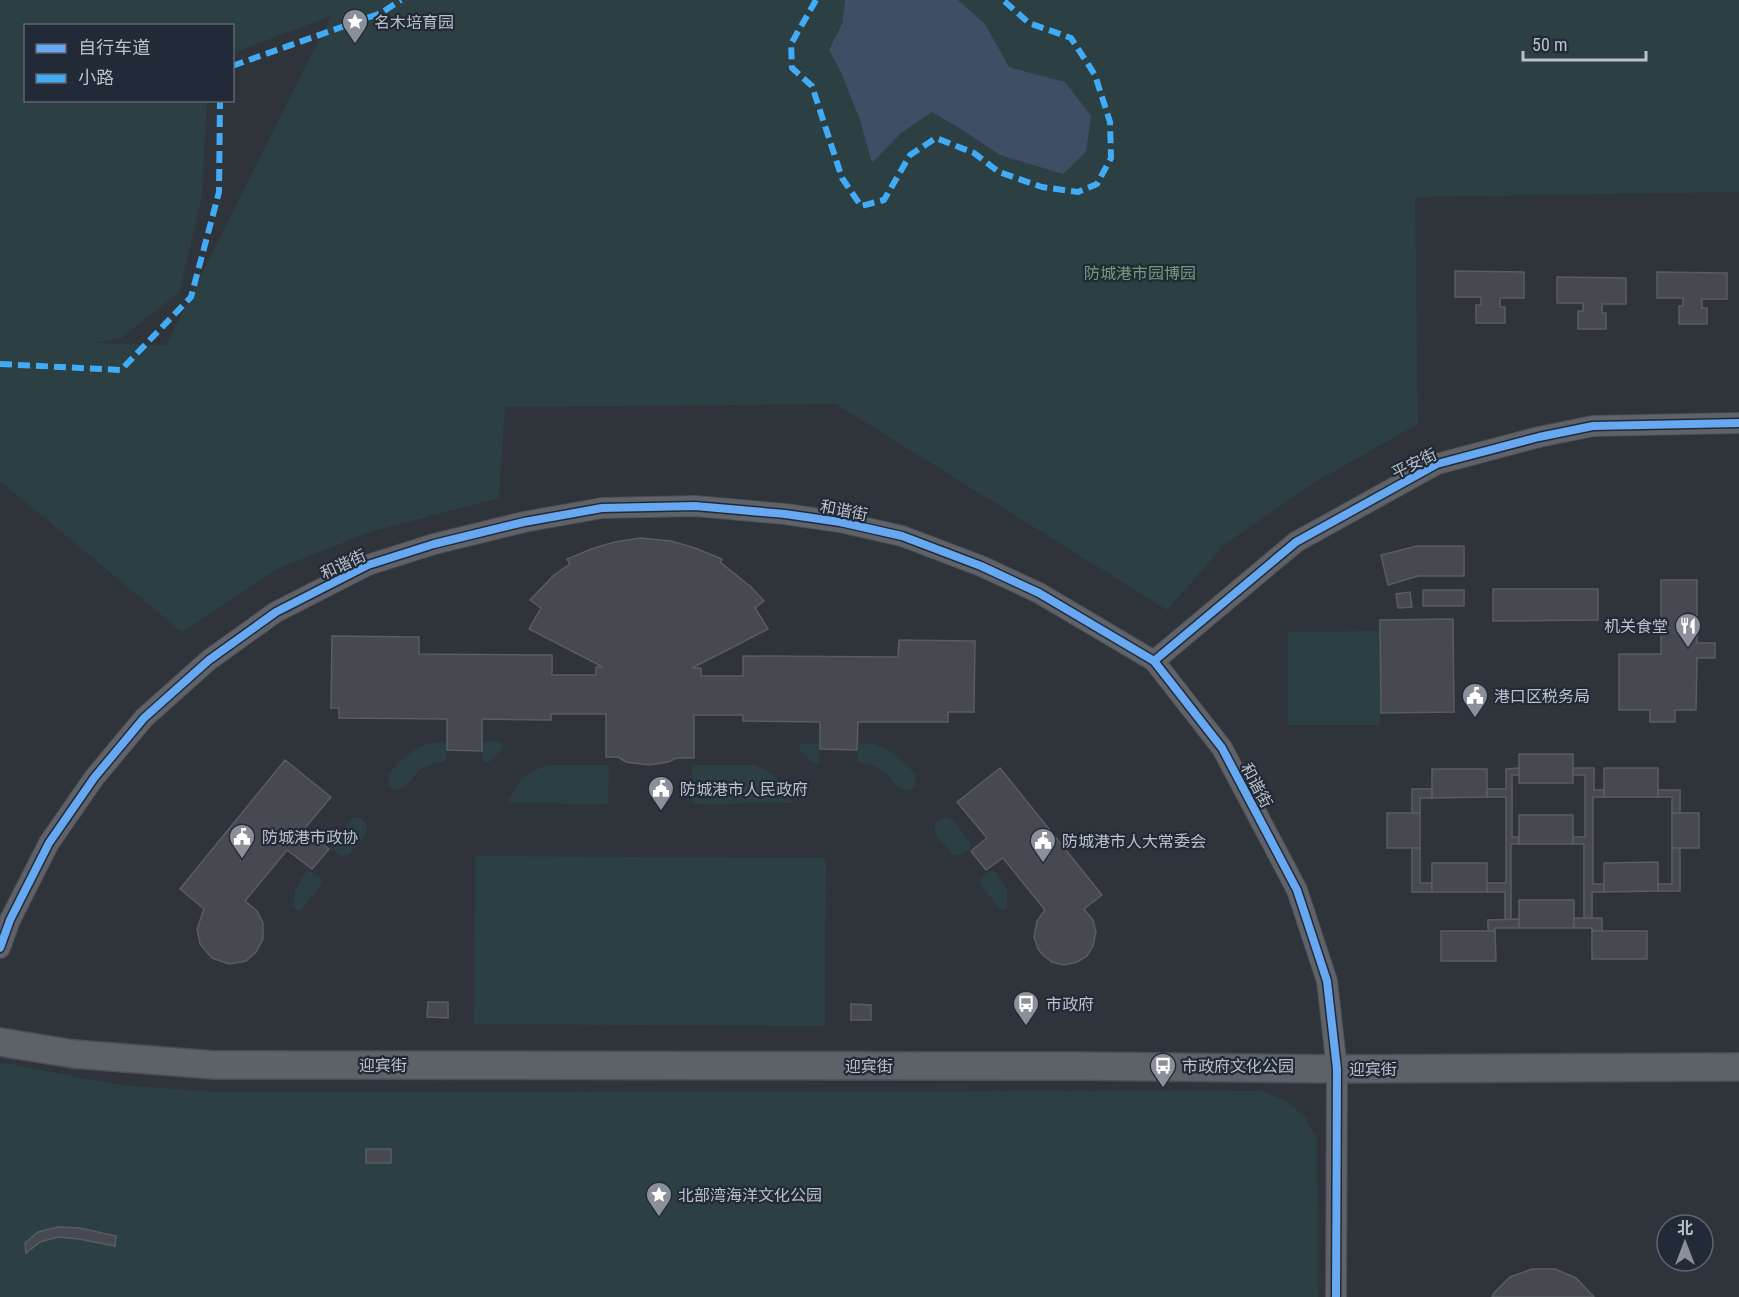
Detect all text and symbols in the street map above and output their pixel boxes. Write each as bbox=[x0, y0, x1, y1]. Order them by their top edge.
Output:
place icon: 名木培育园 bbox=[340, 7, 370, 45]
place label: 名木培育园 bbox=[374, 13, 454, 32]
legend bbox=[24, 24, 234, 102]
scale bar bbox=[1523, 24, 1646, 62]
text: 50 m bbox=[1532, 34, 1567, 55]
text: 自行车道 bbox=[78, 37, 150, 58]
text: 小路 bbox=[78, 67, 114, 88]
park label: 防城港市园博园 bbox=[1084, 264, 1196, 283]
street label: 平安街 bbox=[1388, 444, 1440, 483]
street label: 和谐街 bbox=[819, 497, 869, 524]
street label: 和谐街 bbox=[317, 546, 369, 583]
restaurant icon: 机关食堂 bbox=[1673, 611, 1703, 649]
place label: 机关食堂 bbox=[1604, 617, 1668, 636]
public building icon: 港口区税务局 bbox=[1460, 681, 1490, 719]
place label: 港口区税务局 bbox=[1494, 687, 1590, 706]
street label: 和谐街 bbox=[1237, 760, 1276, 811]
public building icon: 防城港市人民政府 bbox=[646, 774, 676, 812]
place label: 防城港市人民政府 bbox=[680, 780, 808, 799]
public building icon: 防城港市政协 bbox=[227, 822, 257, 860]
public building icon: 防城港市人大常委会 bbox=[1028, 826, 1058, 864]
place label: 防城港市政协 bbox=[262, 828, 358, 847]
place label: 防城港市人大常委会 bbox=[1062, 832, 1206, 851]
bus stop icon: 市政府 bbox=[1011, 989, 1041, 1027]
place label: 市政府 bbox=[1046, 995, 1094, 1014]
bus stop icon: 市政府文化公园 bbox=[1148, 1051, 1178, 1089]
street label: 迎宾街 bbox=[359, 1056, 407, 1075]
street label: 迎宾街 bbox=[845, 1057, 893, 1076]
place label: 市政府文化公园 bbox=[1182, 1057, 1294, 1076]
street label: 迎宾街 bbox=[1349, 1060, 1397, 1079]
place icon: 北部湾海洋文化公园 bbox=[644, 1180, 674, 1218]
place label: 北部湾海洋文化公园 bbox=[678, 1186, 822, 1205]
north arrow bbox=[1655, 1213, 1715, 1273]
text: 北 bbox=[1677, 1219, 1693, 1238]

